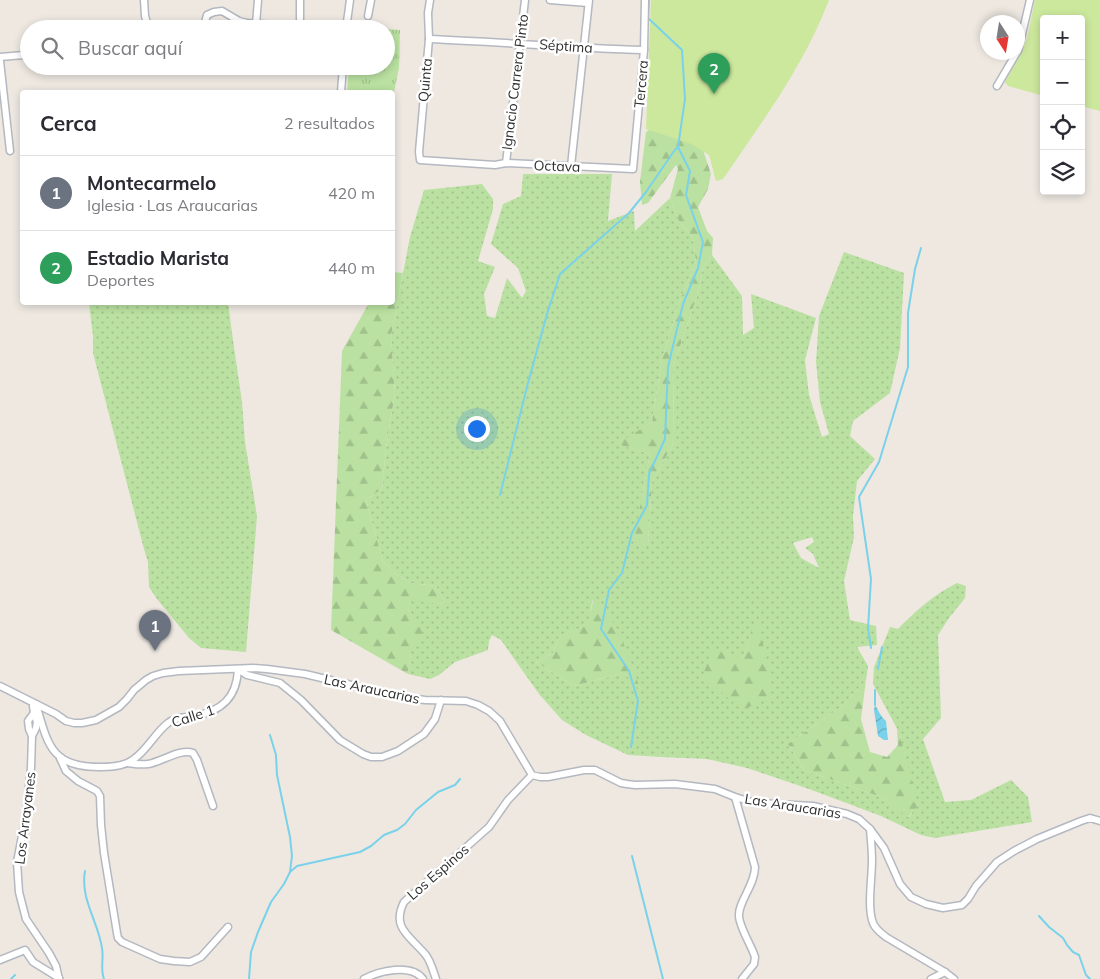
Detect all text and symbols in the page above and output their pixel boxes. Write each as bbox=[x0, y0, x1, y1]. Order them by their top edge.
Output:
street label: Ignacio Carrera Pinto bbox=[498, 13, 532, 151]
north arrow bbox=[980, 15, 1025, 60]
map controls bbox=[1040, 15, 1085, 195]
button: + bbox=[1040, 15, 1085, 60]
search box bbox=[20, 20, 395, 75]
icon: search bbox=[38, 34, 66, 62]
street label: Séptima bbox=[539, 35, 593, 57]
text: Buscar aquí bbox=[78, 36, 182, 60]
pin: 2 bbox=[698, 53, 730, 94]
street label: Quinta bbox=[414, 57, 436, 103]
street label: Tercera bbox=[630, 59, 652, 109]
button: − bbox=[1040, 60, 1085, 105]
button: locate bbox=[1040, 105, 1085, 150]
text: Cerca bbox=[40, 110, 97, 136]
text: 2 resultados bbox=[284, 113, 375, 133]
button: layers bbox=[1040, 150, 1085, 195]
street label: Octava bbox=[533, 156, 581, 176]
text: Montecarmelo bbox=[87, 171, 216, 195]
text: 1 bbox=[51, 183, 61, 203]
text: 420 m bbox=[328, 183, 375, 203]
text: Iglesia · Las Araucarias bbox=[87, 195, 258, 215]
text: Estadio Marista bbox=[87, 246, 229, 270]
text: 2 bbox=[51, 258, 61, 278]
text: 440 m bbox=[328, 258, 375, 278]
text: Deportes bbox=[87, 270, 155, 290]
your location bbox=[464, 416, 490, 442]
pin: 1 bbox=[139, 610, 171, 651]
street label: Las Araucarias bbox=[322, 670, 422, 708]
street label: Calle 1 bbox=[169, 701, 217, 731]
street label: Los Arrayanes bbox=[10, 771, 40, 865]
street label: Las Araucarias bbox=[743, 789, 843, 823]
street label: Los Espinos bbox=[403, 840, 473, 904]

